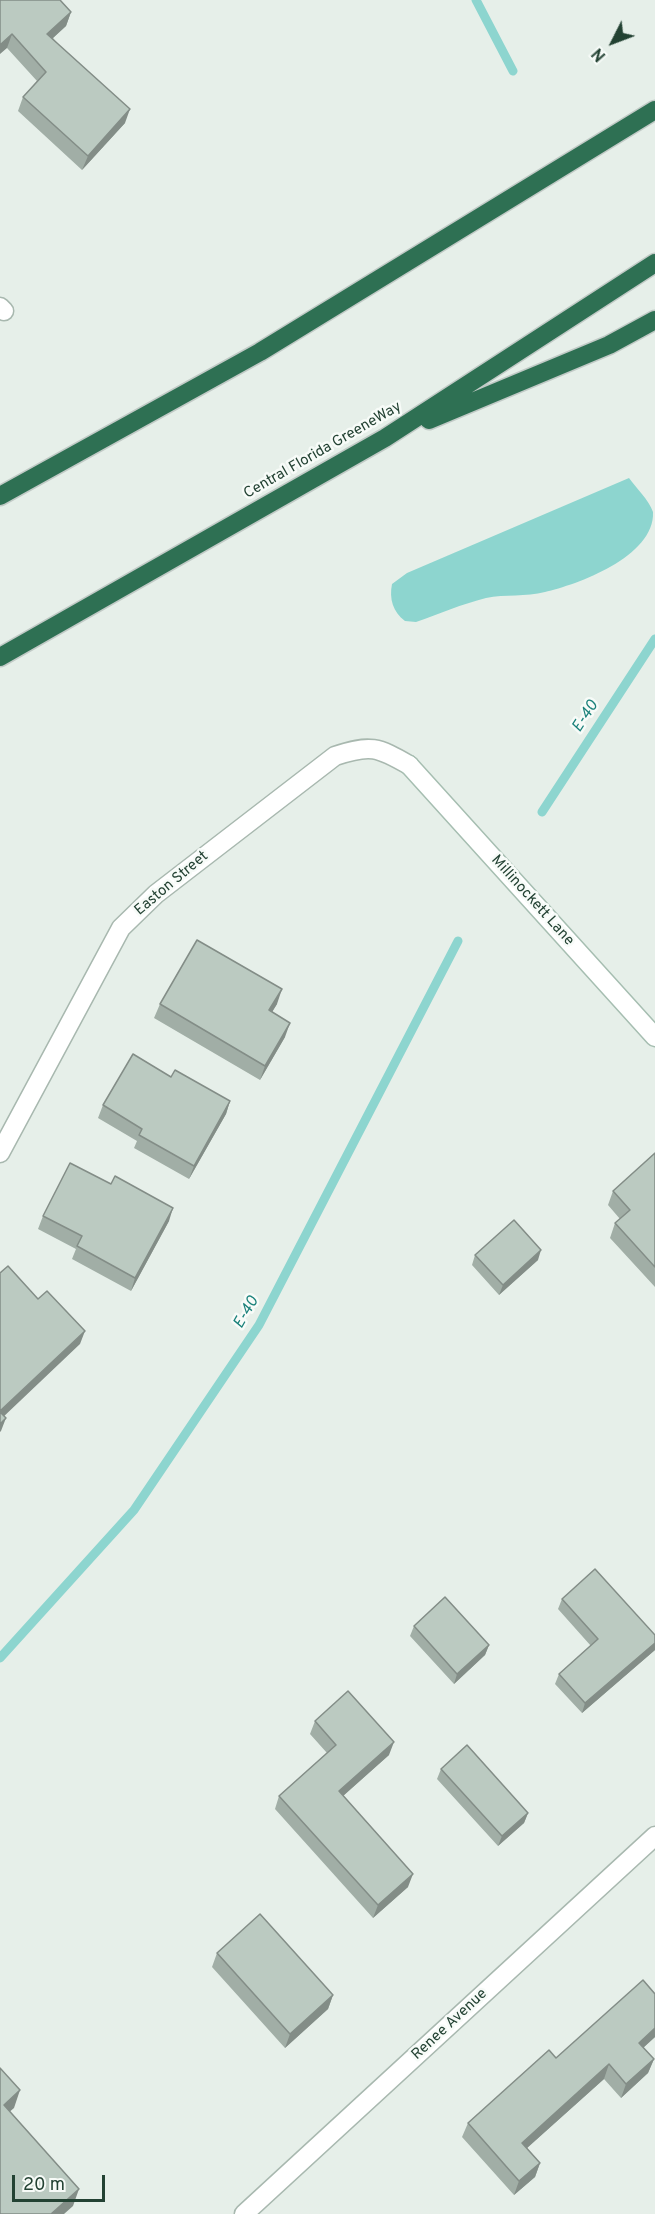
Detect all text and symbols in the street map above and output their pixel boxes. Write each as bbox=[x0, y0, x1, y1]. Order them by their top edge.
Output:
north arrow bbox=[583, 12, 643, 72]
text: N bbox=[588, 43, 611, 65]
street label: Central Florida GreeneWay bbox=[241, 398, 405, 504]
water label: E-40 bbox=[569, 698, 603, 736]
street label: Easton Street bbox=[131, 848, 213, 920]
street label: Millinockett Lane bbox=[487, 852, 577, 950]
water label: E-40 bbox=[230, 1293, 264, 1333]
street label: Renee Avenue bbox=[409, 1985, 491, 2065]
scale bar bbox=[15, 2163, 108, 2201]
text: 20 m bbox=[23, 2174, 65, 2197]

